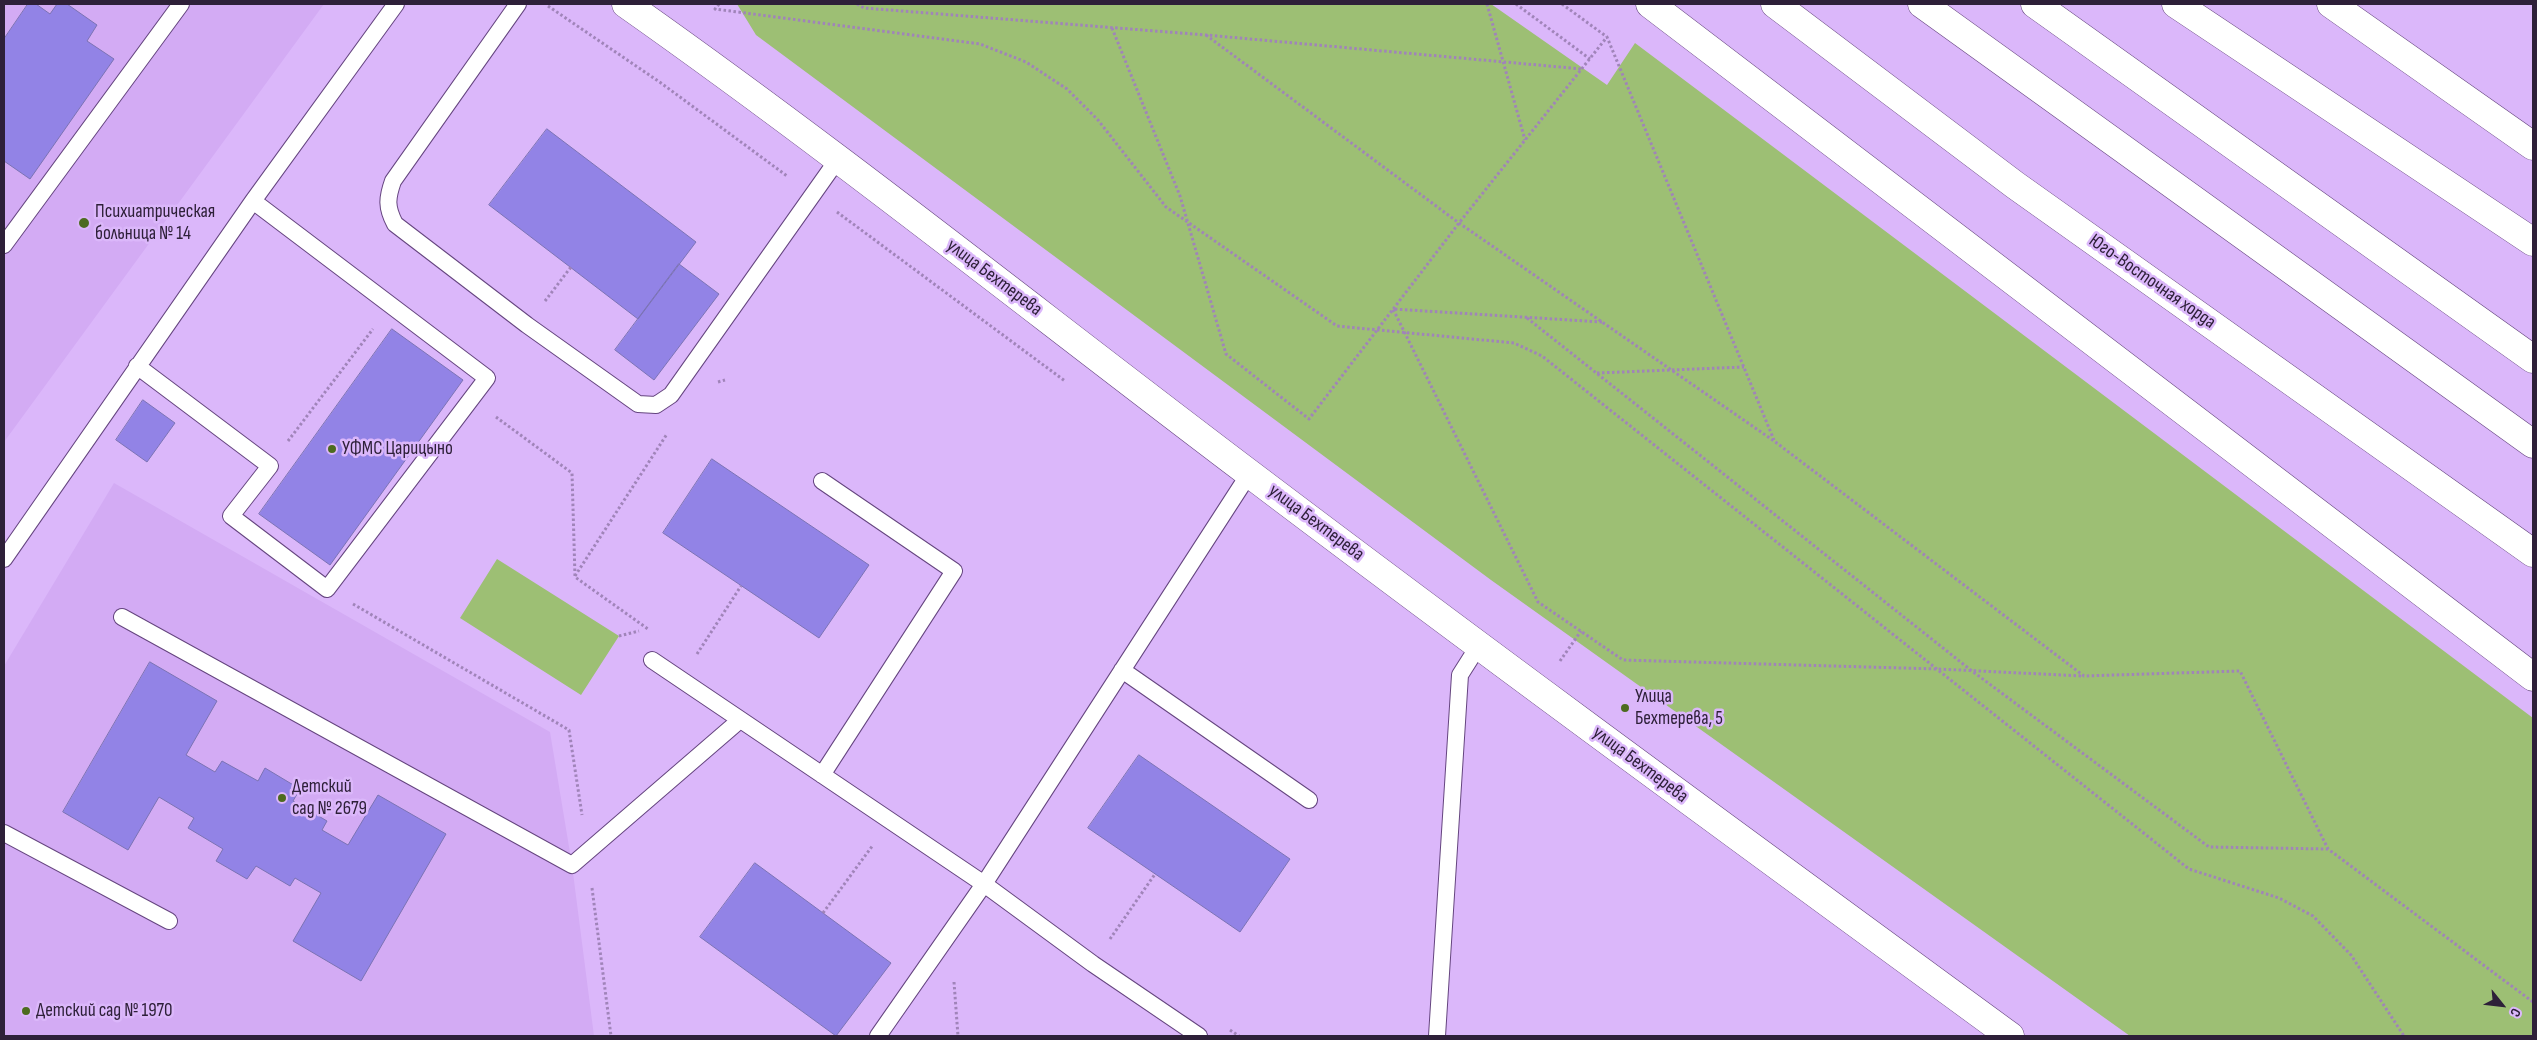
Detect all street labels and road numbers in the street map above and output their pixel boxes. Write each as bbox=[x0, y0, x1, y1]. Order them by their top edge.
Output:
street label: Юго-Восточная хорда bbox=[2084, 230, 2220, 334]
street label: улица Бехтерева bbox=[942, 235, 1046, 321]
street label: улица Бехтерева bbox=[1264, 480, 1368, 566]
street label: улица Бехтерева bbox=[1588, 722, 1692, 808]

